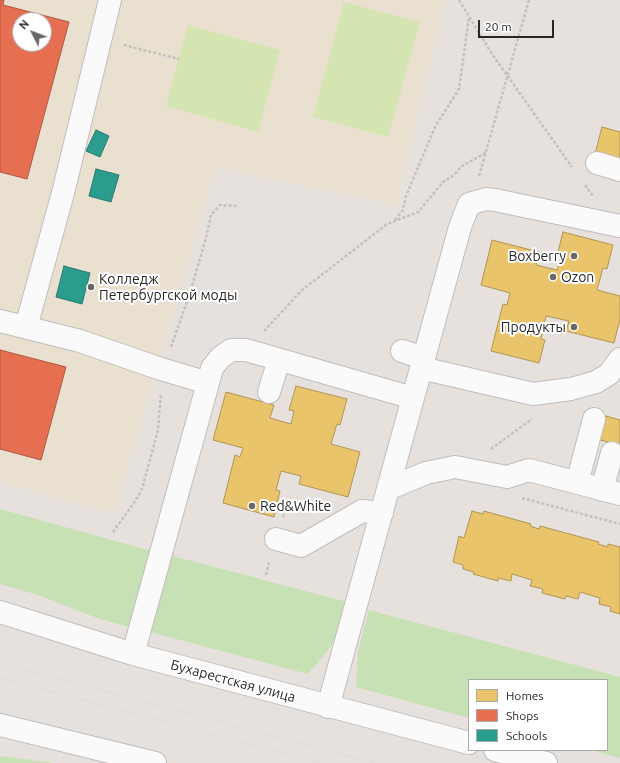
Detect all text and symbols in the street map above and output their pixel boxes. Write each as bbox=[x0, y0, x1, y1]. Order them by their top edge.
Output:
north arrow bbox=[12, 12, 52, 52]
scale bar bbox=[480, 12, 556, 38]
text: N bbox=[17, 18, 31, 32]
text: 20 m bbox=[485, 20, 512, 33]
place label: Boxberry bbox=[508, 248, 566, 264]
marker: Boxberry bbox=[569, 251, 579, 261]
place label: Ozon bbox=[561, 269, 594, 285]
place label: Колледж Петербургской моды bbox=[99, 271, 237, 304]
marker: Ozon bbox=[548, 272, 558, 282]
marker: Колледж Петербургской моды bbox=[86, 282, 96, 292]
place label: Продукты bbox=[501, 319, 566, 335]
marker: Продукты bbox=[569, 322, 579, 332]
place label: Red&White bbox=[260, 498, 331, 514]
marker: Red&White bbox=[247, 501, 257, 511]
street label: Бухарестская улица bbox=[169, 656, 297, 706]
legend bbox=[468, 679, 608, 751]
text: Homes bbox=[506, 689, 544, 702]
text: Shops bbox=[506, 709, 538, 722]
text: Schools bbox=[506, 729, 547, 742]

